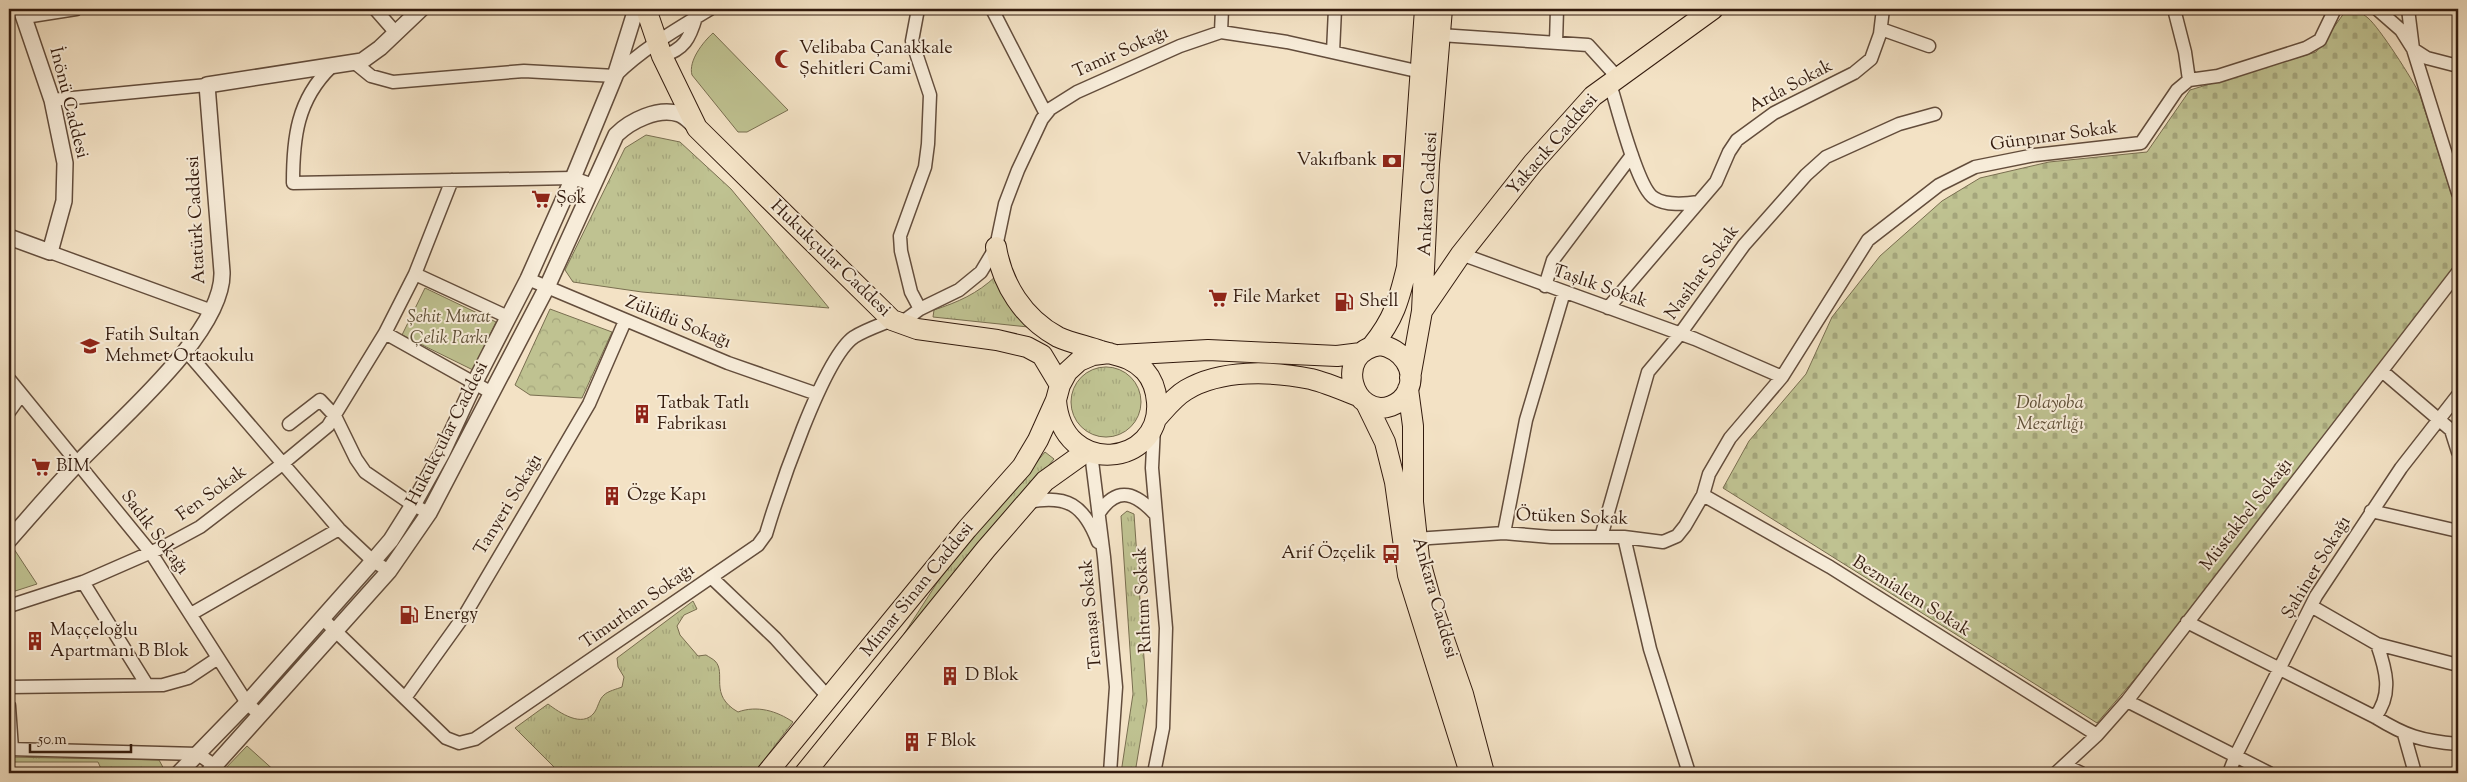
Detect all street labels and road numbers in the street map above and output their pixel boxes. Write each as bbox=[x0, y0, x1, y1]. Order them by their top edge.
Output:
street label: Tamir Sokağı bbox=[1069, 20, 1173, 86]
street label: İnönü Caddesi bbox=[42, 45, 94, 161]
street label: Arda Sokak bbox=[1744, 54, 1838, 120]
street label: Yakacık Caddesi bbox=[1501, 88, 1605, 202]
street label: Günpınar Sokak bbox=[1989, 115, 2120, 159]
street label: Ankara Caddesi bbox=[1413, 131, 1445, 257]
street label: Atatürk Caddesi bbox=[181, 155, 213, 285]
street label: Hukukçular Caddesi bbox=[764, 194, 896, 324]
street label: Nasihat Sokak bbox=[1660, 220, 1746, 326]
street label: Taşlık Sokak bbox=[1549, 259, 1651, 315]
street label: Zülüflü Sokağı bbox=[621, 290, 735, 356]
street label: Hukukçular Caddesi bbox=[400, 357, 496, 511]
street label: Tanyeri Sokağı bbox=[468, 449, 550, 561]
street label: Müstakbel Sokağı bbox=[2195, 453, 2299, 577]
street label: Fen Sokak bbox=[172, 460, 253, 528]
street label: Sadık Sokağı bbox=[114, 485, 194, 581]
street label: Ötüken Sokak bbox=[1515, 503, 1629, 533]
street label: Şahiner Sokağı bbox=[2276, 511, 2358, 625]
street label: Mimar Sinan Caddesi bbox=[855, 517, 981, 663]
street label: Ankara Caddesi bbox=[1404, 534, 1464, 662]
street label: Rıhtım Sokak bbox=[1128, 546, 1160, 654]
street label: Bezmialem Sokak bbox=[1847, 550, 1975, 644]
street label: Timurhan Sokağı bbox=[576, 558, 700, 656]
street label: Temaşa Sokak bbox=[1074, 558, 1110, 670]

